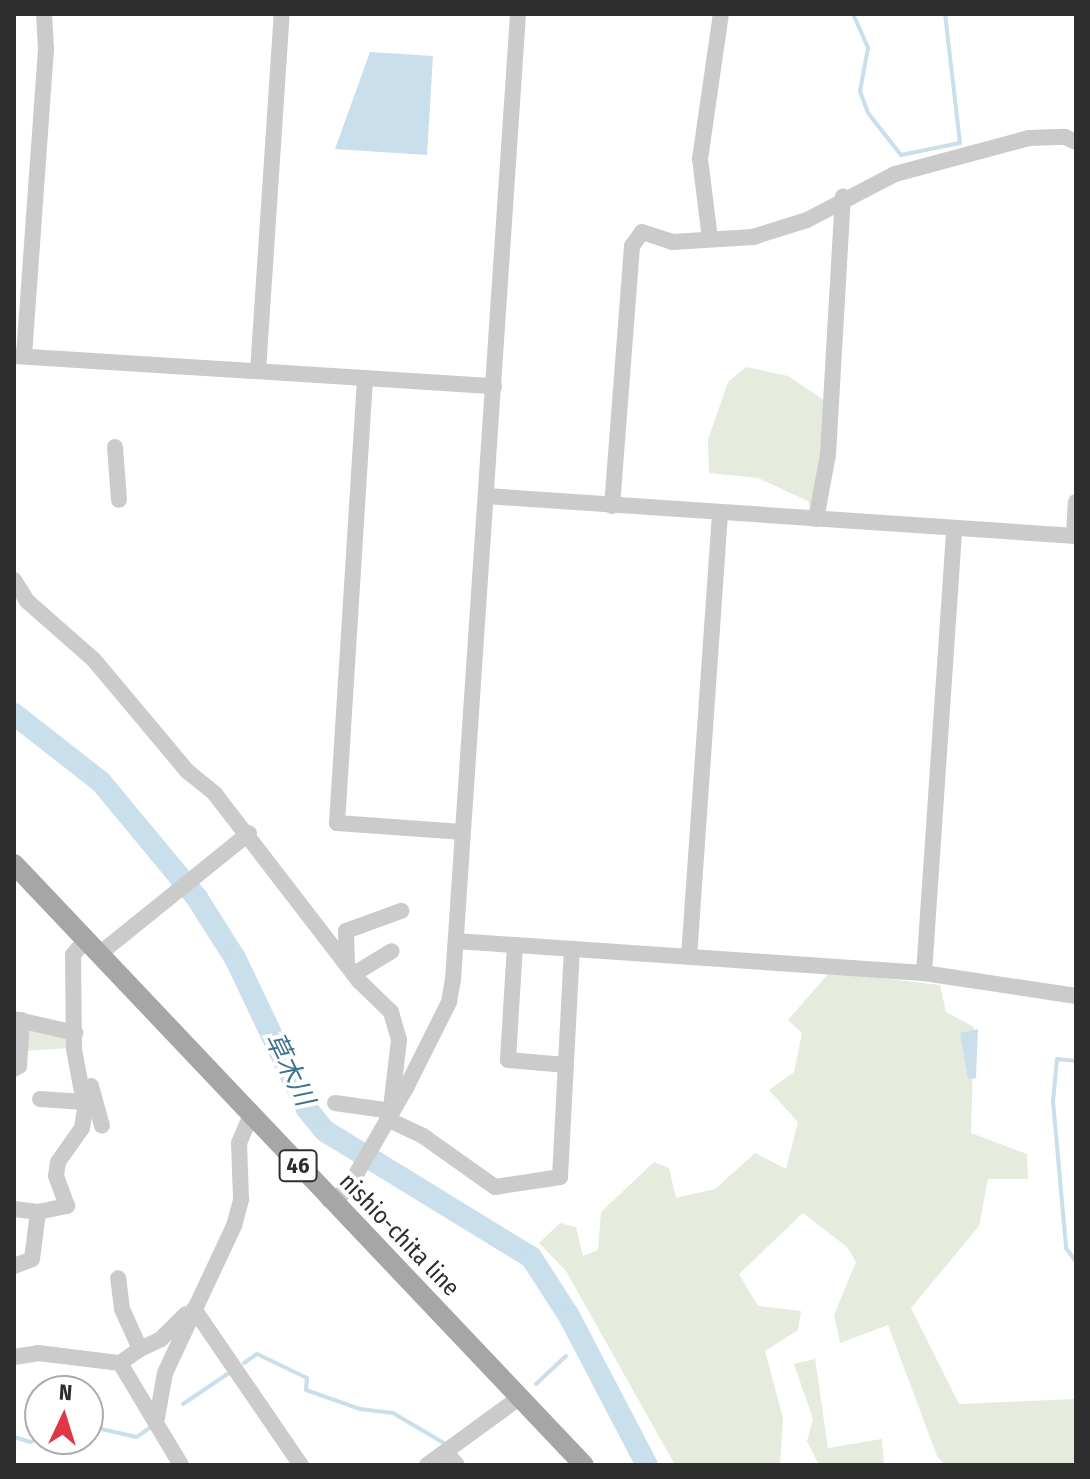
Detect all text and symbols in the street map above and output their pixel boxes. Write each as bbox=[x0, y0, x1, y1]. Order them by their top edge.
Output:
water label: 草木川 bbox=[258, 1027, 320, 1111]
road number: 46 bbox=[278, 1148, 318, 1184]
street label: nishio-chita line bbox=[333, 1167, 465, 1303]
north arrow bbox=[24, 1375, 104, 1455]
text: N bbox=[58, 1379, 73, 1406]

